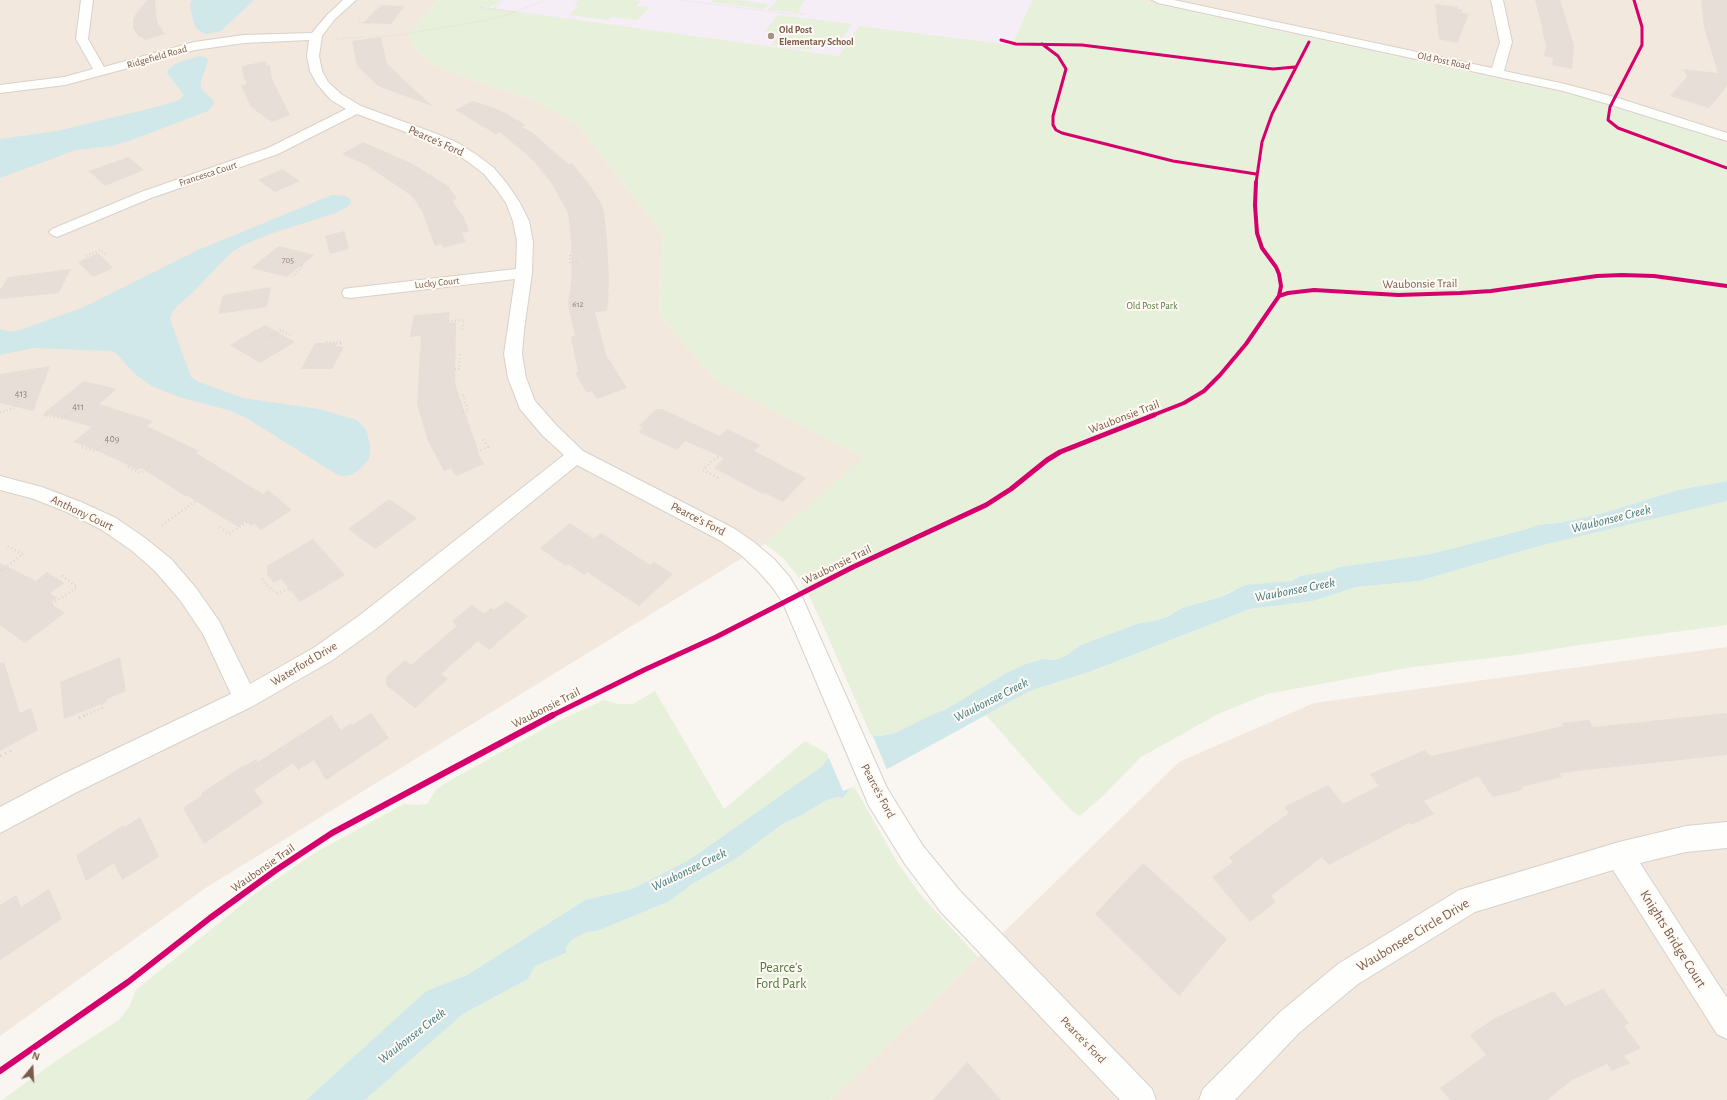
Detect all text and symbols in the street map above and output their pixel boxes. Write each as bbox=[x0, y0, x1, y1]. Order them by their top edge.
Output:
place label: Old Post Elementary School bbox=[779, 24, 854, 48]
marker: Old Post Elementary School bbox=[766, 31, 776, 41]
street label: Ridgefield Road bbox=[126, 43, 188, 71]
street label: Old Post Road bbox=[1416, 50, 1472, 72]
street label: Pearce's Ford bbox=[406, 122, 466, 160]
street label: Francesca Court bbox=[177, 159, 239, 189]
house number: 705 bbox=[282, 255, 294, 265]
street label: Lucky Court bbox=[414, 275, 460, 291]
street label: Waubonsie Trail bbox=[1382, 276, 1458, 292]
house number: 612 bbox=[572, 299, 584, 309]
park label: Old Post Park bbox=[1126, 300, 1178, 312]
house number: 413 bbox=[15, 388, 27, 400]
street label: Waubonsie Trail bbox=[1086, 397, 1162, 437]
house number: 411 bbox=[72, 401, 84, 413]
house number: 409 bbox=[105, 433, 119, 445]
street label: Anthony Court bbox=[48, 492, 116, 534]
street label: Pearce's Ford bbox=[668, 499, 728, 539]
water label: Waubonsee Creek bbox=[1570, 502, 1652, 536]
street label: Waubonsie Trail bbox=[800, 542, 874, 588]
water label: Waubonsee Creek bbox=[1254, 575, 1336, 605]
street label: Waterford Drive bbox=[268, 639, 340, 689]
water label: Waubonsee Creek bbox=[951, 675, 1031, 725]
street label: Waubonsie Trail bbox=[509, 685, 583, 731]
street label: Pearce's Ford bbox=[858, 761, 898, 821]
street label: Waubonsie Trail bbox=[228, 841, 298, 895]
water label: Waubonsee Creek bbox=[649, 845, 729, 895]
street label: Knights Bridge Court bbox=[1636, 887, 1710, 991]
street label: Waubonsee Circle Drive bbox=[1353, 895, 1473, 975]
park label: Pearce's Ford Park bbox=[756, 960, 806, 992]
water label: Waubonsee Creek bbox=[375, 1005, 449, 1067]
street label: Pearce's Ford bbox=[1057, 1014, 1109, 1066]
north arrow bbox=[12, 1048, 52, 1088]
text: N bbox=[31, 1050, 41, 1063]

